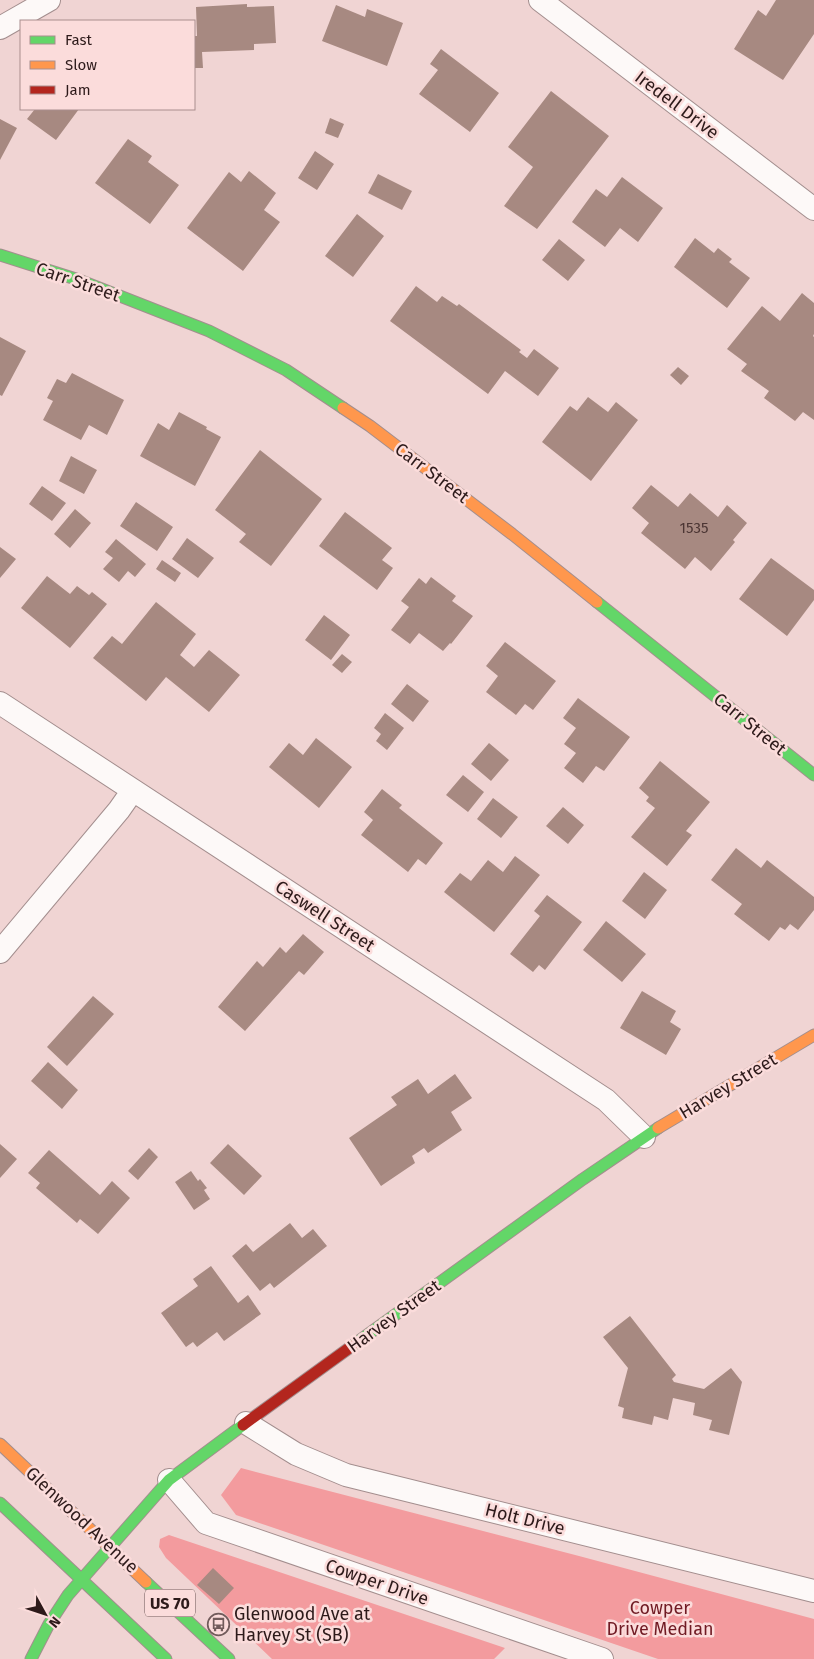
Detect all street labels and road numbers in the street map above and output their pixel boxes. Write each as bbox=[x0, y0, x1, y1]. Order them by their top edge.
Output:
street label: Iredell Drive bbox=[631, 66, 723, 144]
street label: Carr Street bbox=[33, 257, 123, 307]
street label: Carr Street bbox=[391, 438, 474, 508]
street label: Carr Street bbox=[709, 688, 791, 760]
street label: Caswell Street bbox=[271, 876, 379, 957]
street label: Harvey Street bbox=[675, 1048, 781, 1124]
street label: Harvey Street bbox=[343, 1274, 445, 1357]
street label: Glenwood Avenue bbox=[21, 1462, 143, 1578]
street label: Holt Drive bbox=[483, 1498, 567, 1540]
street label: Cowper Drive bbox=[323, 1554, 431, 1610]
road number: US 70 bbox=[145, 1590, 195, 1616]

